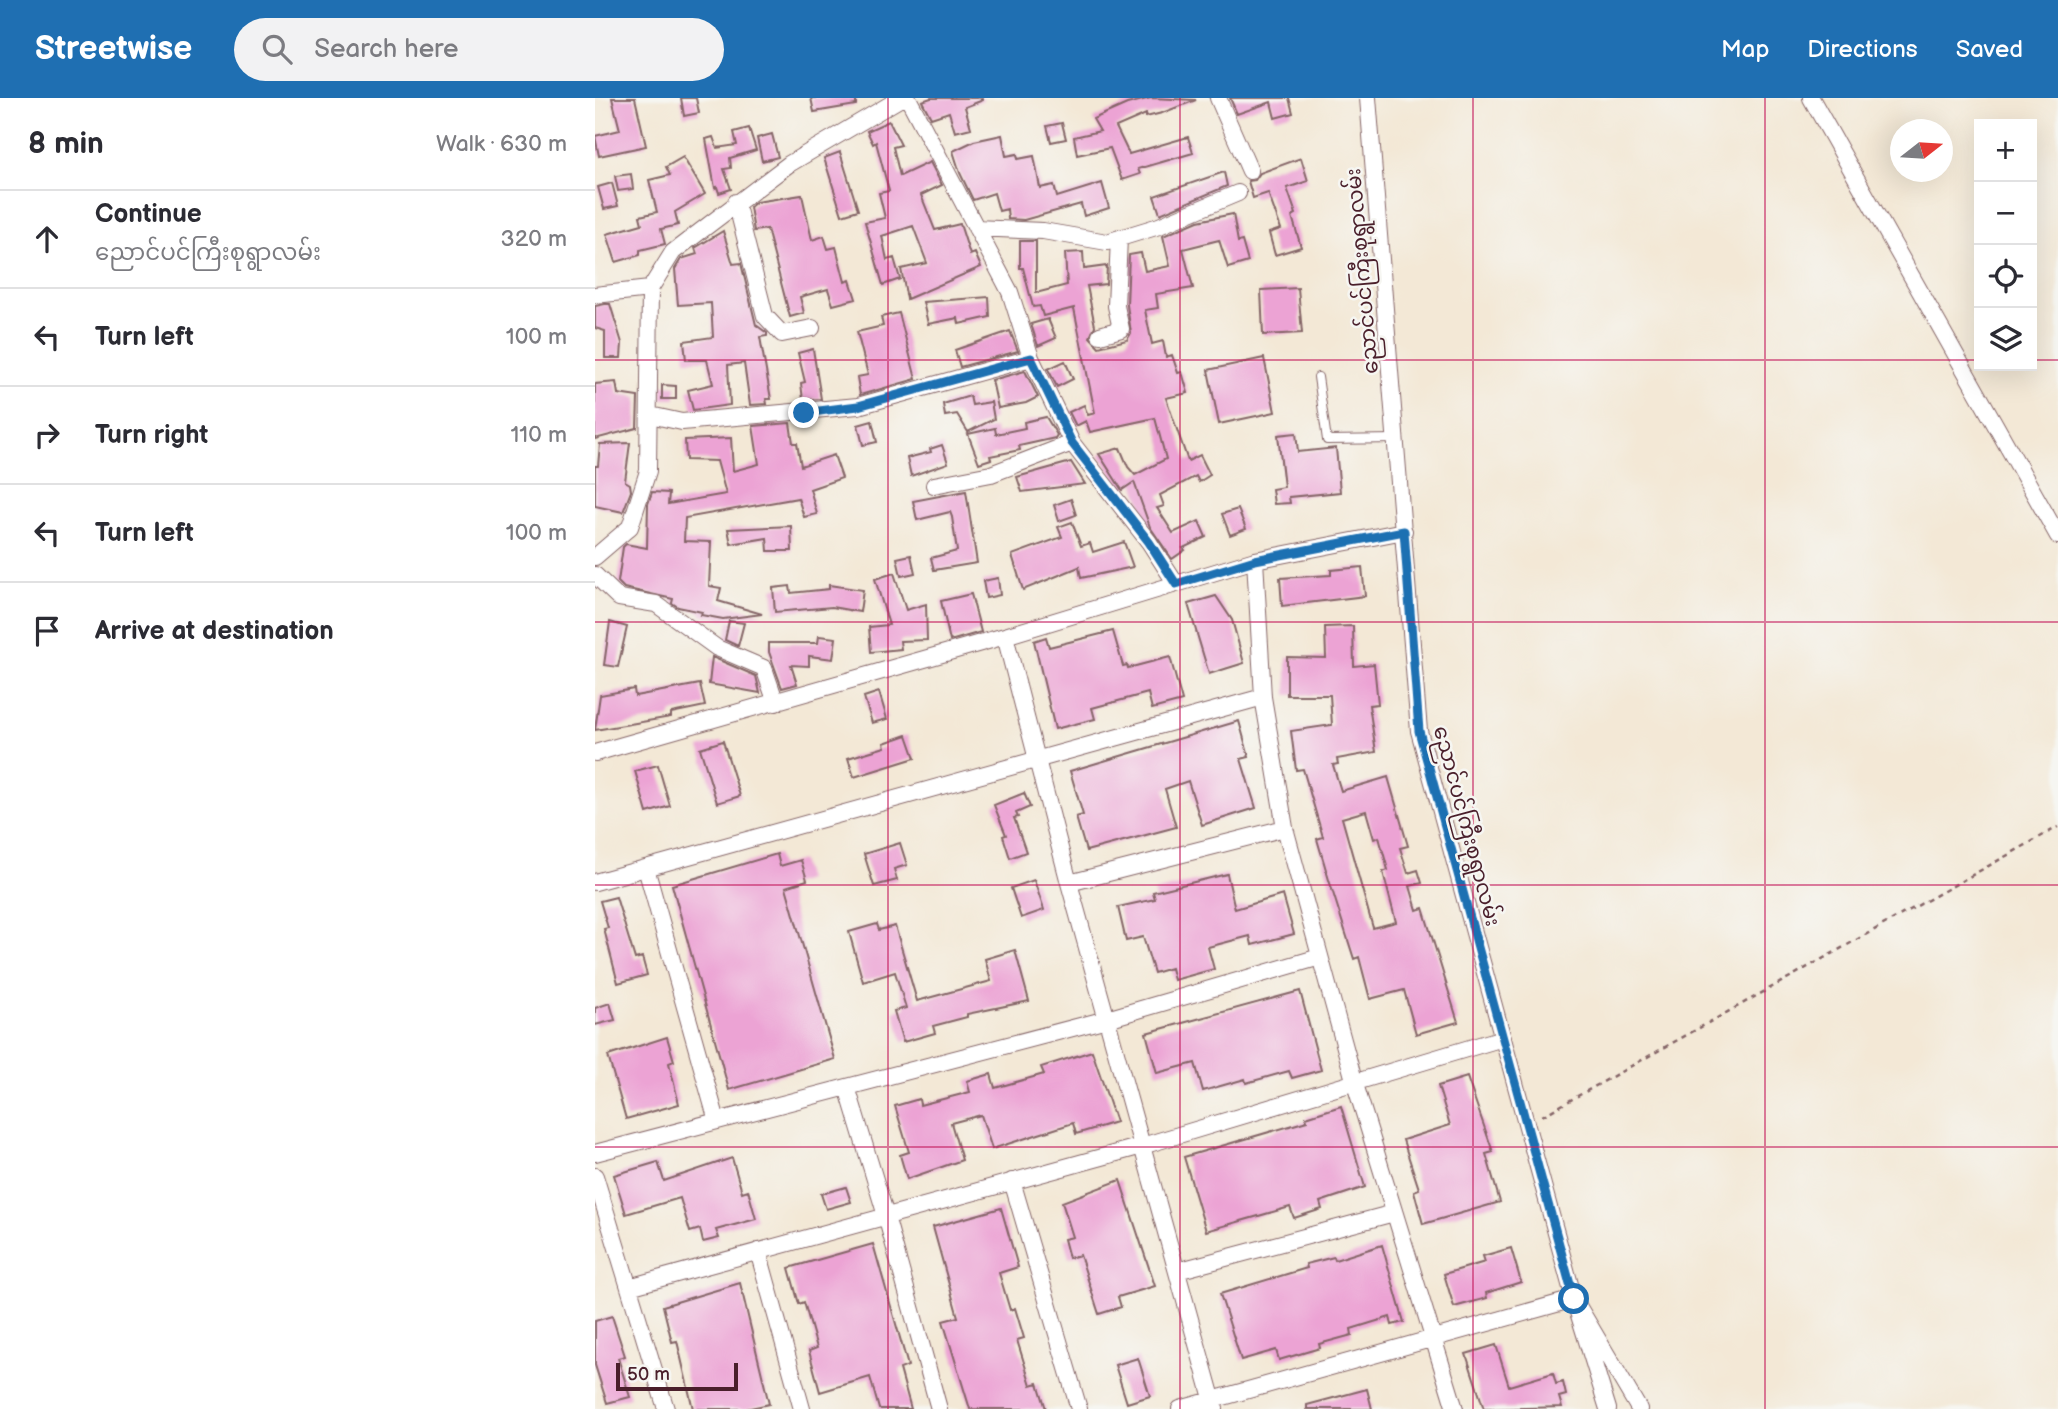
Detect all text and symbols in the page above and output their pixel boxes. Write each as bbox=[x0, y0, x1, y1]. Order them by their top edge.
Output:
search box bbox=[234, 18, 724, 81]
text: Streetwise bbox=[35, 29, 192, 69]
icon: search bbox=[258, 30, 296, 68]
text: Search here bbox=[314, 34, 458, 65]
text: Map bbox=[1721, 35, 1769, 64]
text: Directions bbox=[1807, 35, 1918, 64]
text: Saved bbox=[1956, 35, 2023, 64]
north arrow bbox=[1890, 119, 1953, 182]
map controls bbox=[1974, 119, 2037, 371]
button: + bbox=[1974, 119, 2037, 182]
text: 8 min bbox=[28, 126, 104, 162]
text: Walk · 630 m bbox=[436, 130, 567, 158]
street label: ညောင်ပင်ကြီးစုရွာလမ်း bbox=[1337, 167, 1388, 375]
button: − bbox=[1974, 182, 2037, 245]
text: Continue bbox=[95, 199, 202, 230]
icon: ahead bbox=[28, 220, 66, 258]
text: 320 m bbox=[501, 225, 567, 253]
text: ညောင်ပင်ကြီးစုရွာလမ်း bbox=[95, 239, 321, 267]
button: locate bbox=[1974, 245, 2037, 308]
button: layers bbox=[1974, 308, 2037, 371]
icon: left bbox=[28, 318, 66, 356]
text: Turn left bbox=[95, 322, 194, 353]
text: 100 m bbox=[506, 323, 567, 351]
route end bbox=[788, 397, 819, 428]
icon: right bbox=[28, 416, 66, 454]
text: Turn right bbox=[95, 420, 208, 451]
text: 110 m bbox=[510, 421, 567, 449]
icon: left bbox=[28, 514, 66, 552]
text: Turn left bbox=[95, 518, 194, 549]
text: 100 m bbox=[506, 519, 567, 547]
icon: arrive bbox=[28, 612, 66, 650]
text: Arrive at destination bbox=[95, 616, 334, 647]
street label: ညောင်ပင်ကြီးစုရွာလမ်း bbox=[1424, 722, 1509, 930]
route start bbox=[1558, 1283, 1589, 1314]
scale bar bbox=[616, 1360, 739, 1392]
text: 50 m bbox=[627, 1363, 670, 1386]

